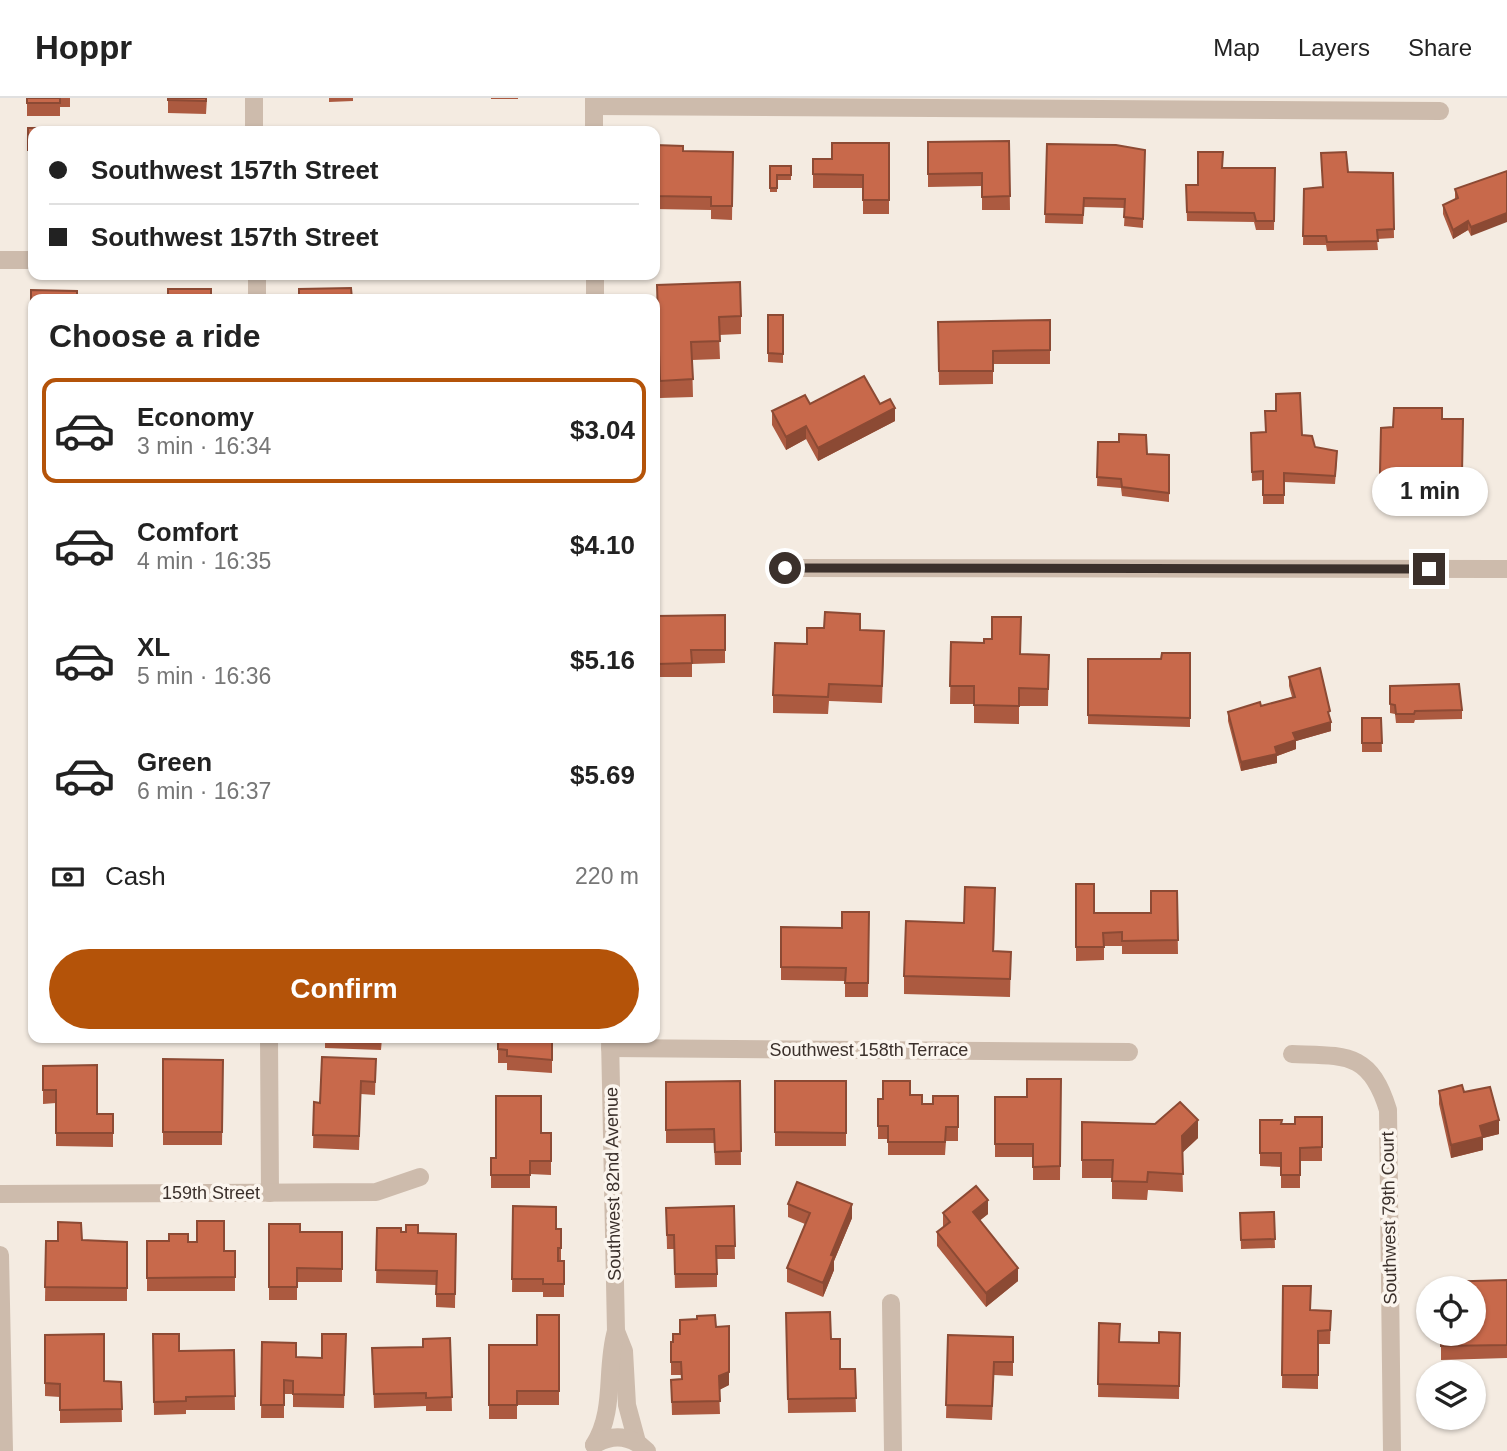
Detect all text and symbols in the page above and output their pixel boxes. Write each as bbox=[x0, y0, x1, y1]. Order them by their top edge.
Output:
text: Hoppr bbox=[35, 29, 132, 66]
text: Map bbox=[1213, 34, 1260, 61]
text: Layers bbox=[1298, 34, 1370, 61]
text: Share bbox=[1408, 34, 1472, 61]
text: Southwest 157th Street bbox=[91, 155, 379, 185]
text: Southwest 157th Street bbox=[91, 222, 379, 252]
text: Choose a ride bbox=[49, 318, 261, 354]
icon: car bbox=[53, 399, 116, 462]
text: Economy bbox=[137, 402, 254, 432]
text: $3.04 bbox=[570, 415, 635, 445]
text: 3 min · 16:34 bbox=[137, 433, 271, 459]
callout: 1 min bbox=[1371, 468, 1487, 517]
text: 1 min bbox=[1400, 478, 1460, 504]
icon: car bbox=[53, 514, 116, 577]
text: Comfort bbox=[137, 517, 238, 547]
text: $4.10 bbox=[570, 530, 635, 560]
text: 4 min · 16:35 bbox=[137, 548, 271, 574]
route start bbox=[769, 552, 801, 584]
route end bbox=[1413, 553, 1445, 585]
icon: car bbox=[53, 629, 116, 692]
text: XL bbox=[137, 632, 170, 662]
text: $5.16 bbox=[570, 645, 635, 675]
text: 5 min · 16:36 bbox=[137, 663, 271, 689]
icon: car bbox=[53, 744, 116, 807]
text: Green bbox=[137, 747, 212, 777]
text: $5.69 bbox=[570, 760, 635, 790]
text: 6 min · 16:37 bbox=[137, 778, 271, 804]
icon: cash bbox=[49, 858, 87, 896]
text: Cash bbox=[105, 861, 166, 891]
text: 220 m bbox=[575, 863, 639, 889]
button: Confirm bbox=[49, 949, 639, 1029]
street label: Southwest 158th Terrace bbox=[770, 1040, 968, 1060]
street label: Southwest 82nd Avenue bbox=[601, 1087, 625, 1281]
street label: Southwest 79th Court bbox=[1377, 1131, 1401, 1305]
street label: 159th Street bbox=[162, 1183, 260, 1203]
map controls bbox=[1416, 1276, 1486, 1430]
button: locate bbox=[1416, 1276, 1486, 1346]
button: layers bbox=[1416, 1360, 1486, 1430]

